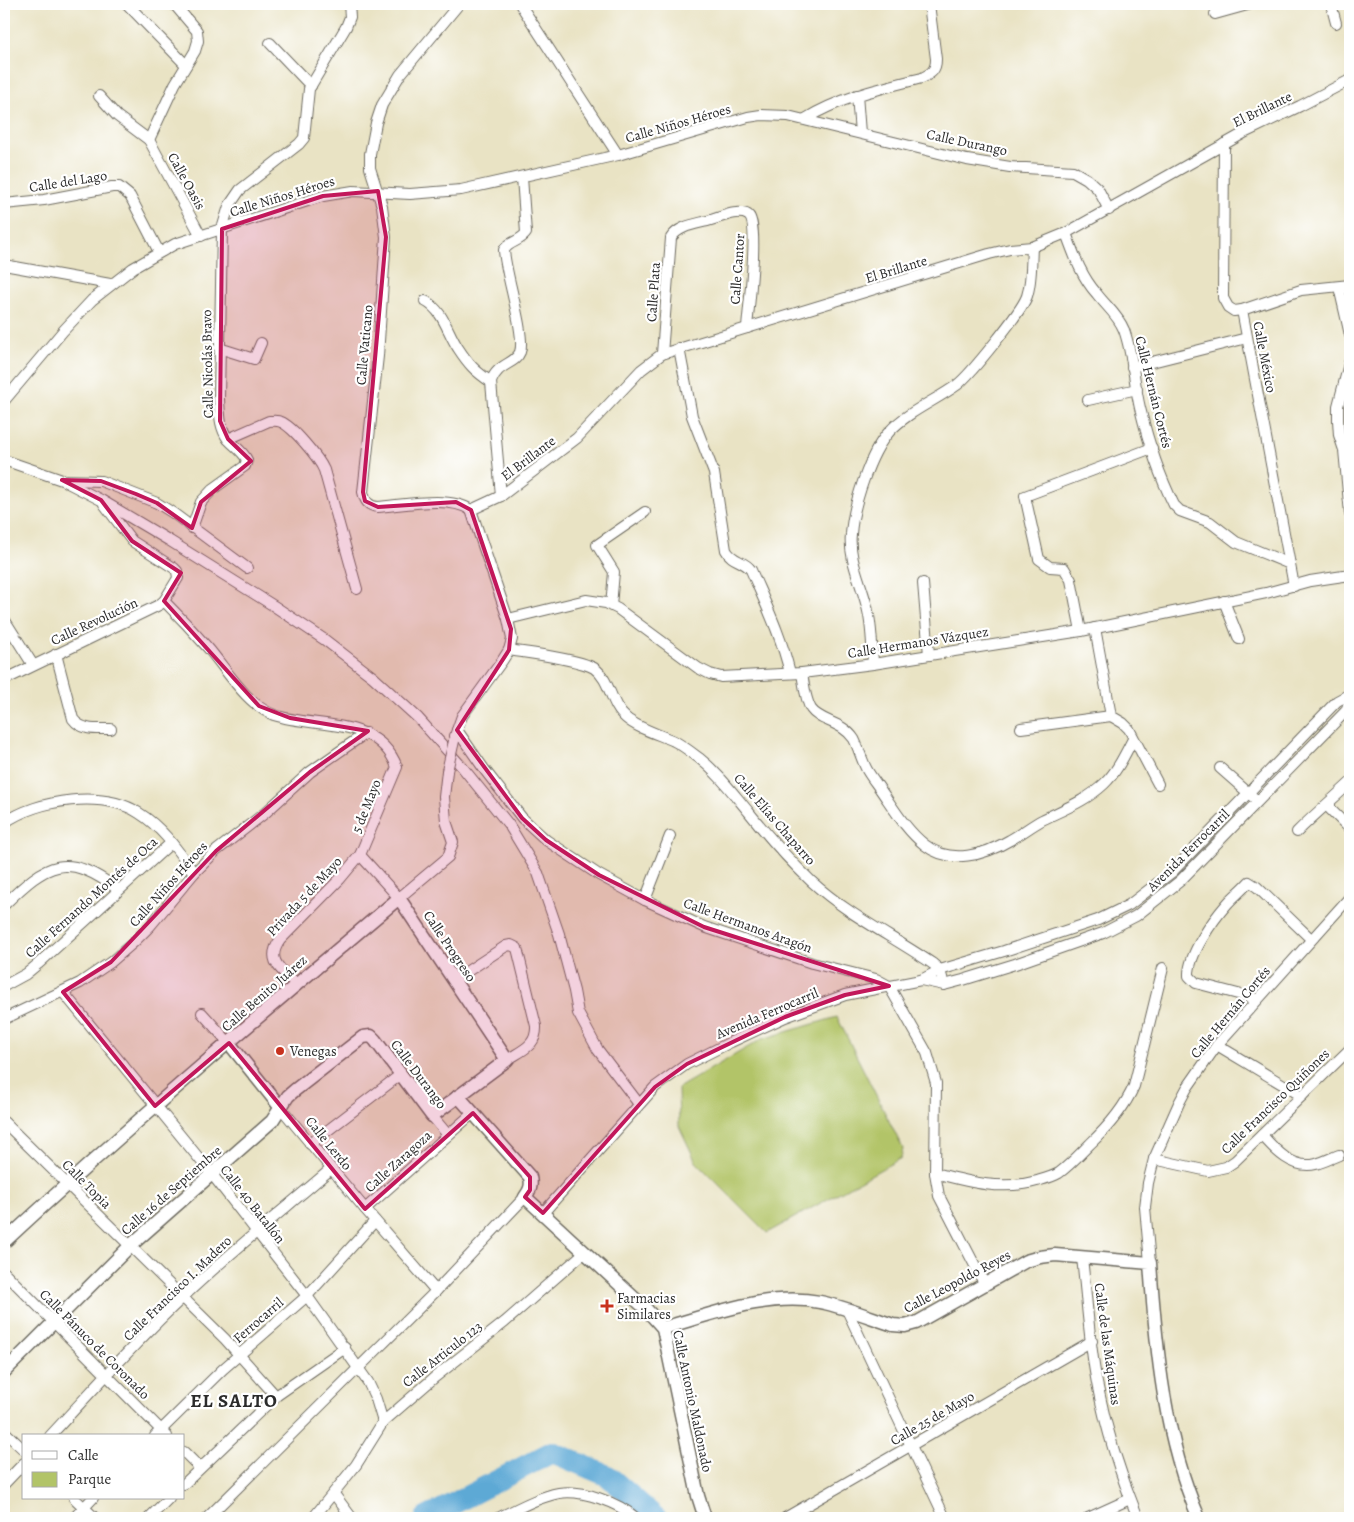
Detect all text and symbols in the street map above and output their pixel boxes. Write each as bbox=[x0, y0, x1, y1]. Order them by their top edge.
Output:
street label: El Brillante bbox=[1229, 87, 1295, 132]
street label: Calle Niños Héroes bbox=[623, 99, 733, 148]
street label: Calle Durango bbox=[925, 125, 1009, 160]
street label: Calle Oasis bbox=[163, 149, 210, 213]
street label: Calle del Lago bbox=[28, 166, 108, 197]
street label: Calle Niños Héroes bbox=[227, 171, 337, 221]
street label: Calle Cantor bbox=[726, 232, 749, 305]
street label: El Brillante bbox=[863, 251, 929, 288]
street label: Calle Plata bbox=[642, 261, 665, 323]
street label: Calle Vaticano bbox=[352, 304, 377, 386]
street label: Calle Nicolás Bravo bbox=[197, 309, 218, 419]
street label: Calle México bbox=[1248, 320, 1281, 394]
street label: Calle Hernán Cortés bbox=[1130, 334, 1177, 450]
street label: El Brillante bbox=[497, 432, 560, 485]
street label: Calle Revolución bbox=[48, 593, 141, 650]
street label: Calle Hermanos Vázquez bbox=[846, 622, 990, 663]
street label: Calle Elías Chaparro bbox=[729, 769, 820, 869]
street label: 5 de Mayo bbox=[347, 776, 386, 836]
street label: Avenida Ferrocarril bbox=[1142, 805, 1234, 896]
street label: Calle Fernando Montés de Oca bbox=[21, 832, 162, 962]
street label: Calle Niños Héroes bbox=[125, 838, 212, 931]
street label: Privada 5 de Mayo bbox=[262, 852, 346, 940]
street label: Calle Hermanos Aragón bbox=[681, 893, 815, 958]
street label: Calle Progreso bbox=[419, 907, 480, 986]
street label: Calle Benito Juárez bbox=[217, 951, 311, 1036]
street label: Calle Hernán Cortés bbox=[1186, 962, 1275, 1062]
street label: Avenida Ferrocarril bbox=[712, 983, 822, 1044]
street label: Calle Durango bbox=[386, 1036, 451, 1113]
place label: Venegas bbox=[289, 1042, 337, 1061]
street label: Calle Francisco Quiñones bbox=[1217, 1044, 1334, 1158]
marker: Venegas bbox=[274, 1045, 286, 1057]
street label: Calle Lerdo bbox=[301, 1112, 356, 1174]
street label: Calle Zaragoza bbox=[361, 1126, 436, 1197]
street label: Calle 16 de Septiembre bbox=[117, 1141, 226, 1239]
street label: Calle Topia bbox=[58, 1155, 116, 1214]
street label: Calle 40 Batallón bbox=[216, 1161, 290, 1248]
street label: Calle Francisco I. Madero bbox=[119, 1231, 236, 1345]
street label: Calle Leopoldo Reyes bbox=[900, 1245, 1014, 1318]
street label: Calle de las Máquinas bbox=[1090, 1282, 1125, 1406]
street label: Calle Pánuco de Coronado bbox=[35, 1285, 154, 1404]
place label: Farmacias Similares bbox=[617, 1289, 676, 1324]
street label: Ferrocarril bbox=[229, 1293, 288, 1347]
marker: Farmacias Similares bbox=[601, 1300, 613, 1312]
street label: Calle Articulo 123 bbox=[398, 1317, 486, 1392]
street label: Calle Antonio Maldonado bbox=[668, 1328, 717, 1474]
street label: Calle 25 de Mayo bbox=[887, 1387, 978, 1450]
district label: EL SALTO bbox=[190, 1388, 278, 1414]
legend bbox=[22, 1434, 185, 1500]
text: Calle bbox=[68, 1445, 99, 1465]
text: Parque bbox=[68, 1469, 111, 1489]

